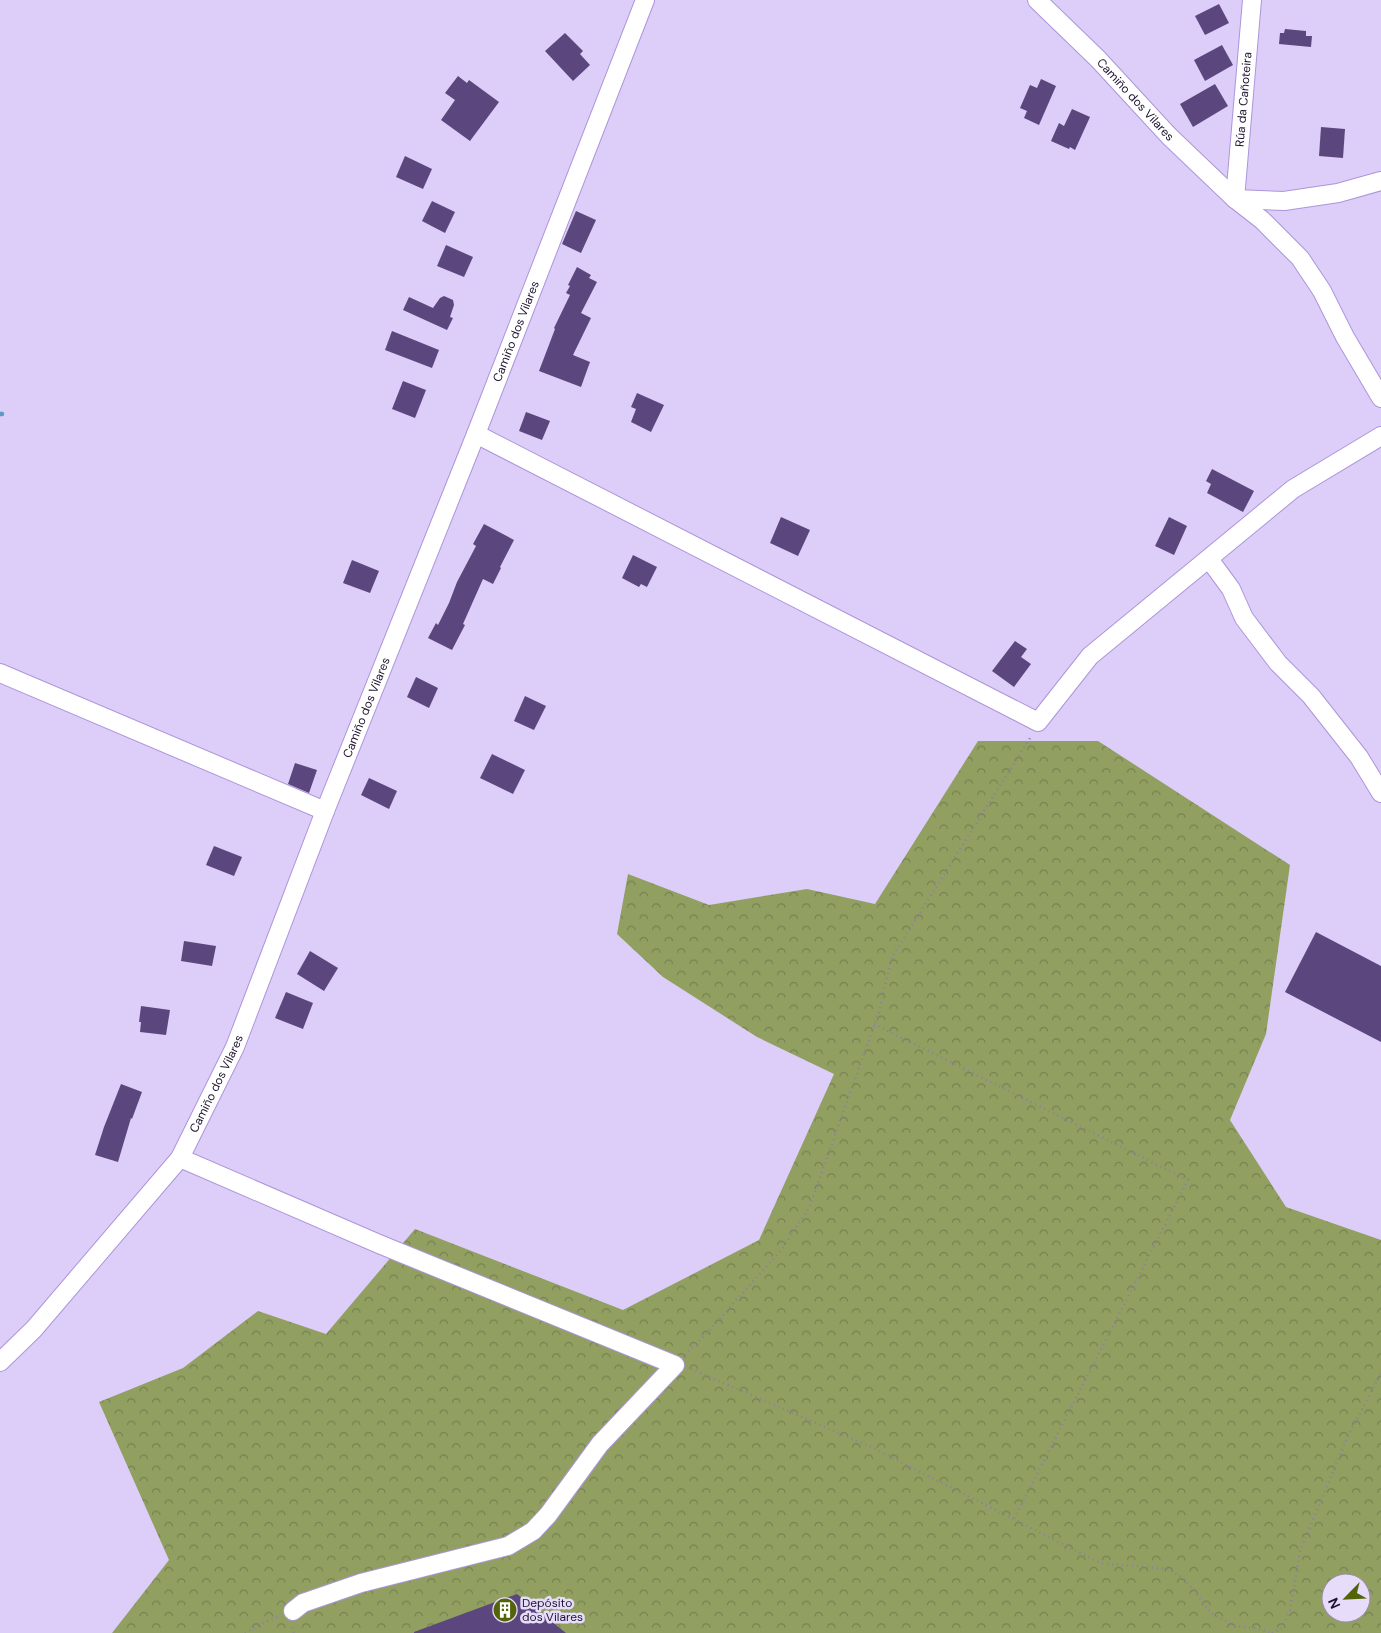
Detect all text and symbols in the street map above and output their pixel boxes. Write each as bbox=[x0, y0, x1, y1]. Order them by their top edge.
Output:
street label: Rúa da Cañoteira bbox=[1231, 51, 1256, 147]
street label: Camiño dos Vilares bbox=[1093, 55, 1177, 144]
street label: Camiño dos Vilares bbox=[489, 279, 543, 384]
street label: Camiño dos Vilares bbox=[339, 655, 394, 760]
street label: Camiño dos Vilares bbox=[186, 1033, 247, 1135]
north arrow bbox=[1321, 1573, 1371, 1623]
place label: Depósito dos Vilares bbox=[522, 1595, 583, 1625]
text: N bbox=[1324, 1595, 1344, 1612]
building icon: Depósito dos Vilares bbox=[492, 1597, 518, 1623]

